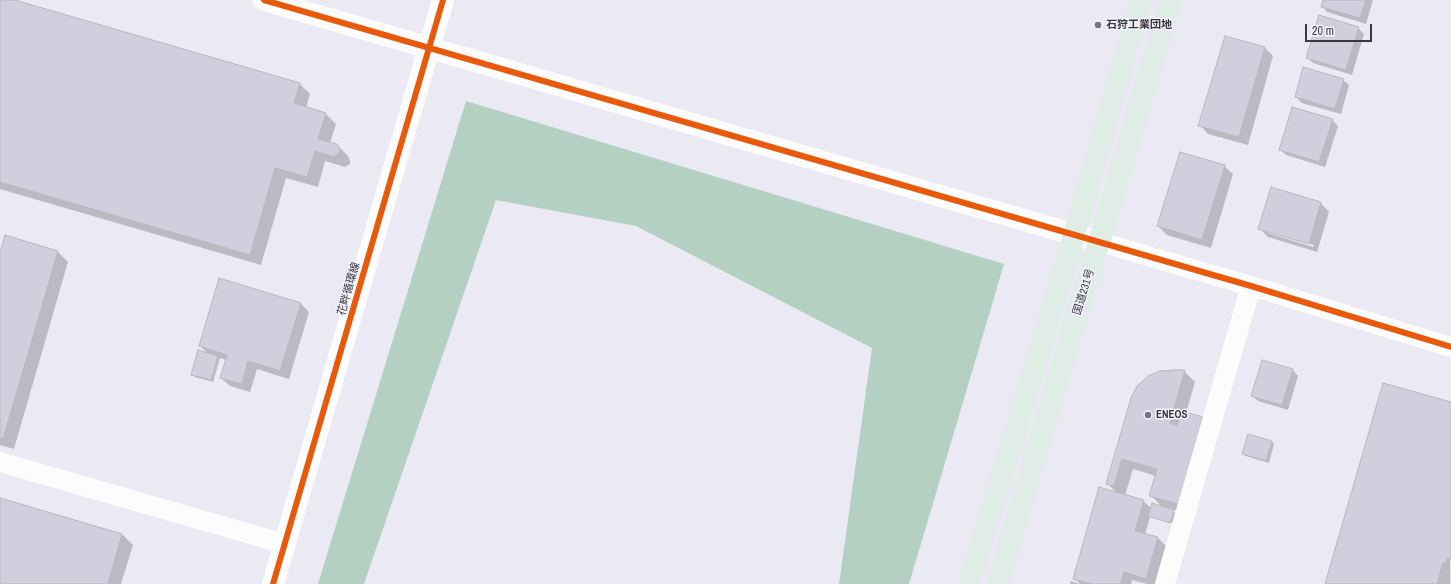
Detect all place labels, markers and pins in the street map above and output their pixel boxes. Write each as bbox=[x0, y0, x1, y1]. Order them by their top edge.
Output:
place label: 石狩工業団地 bbox=[1106, 18, 1172, 32]
marker: 石狩工業団地 bbox=[1093, 20, 1103, 30]
place label: ENEOS bbox=[1156, 408, 1188, 422]
marker: ENEOS bbox=[1143, 410, 1153, 420]

